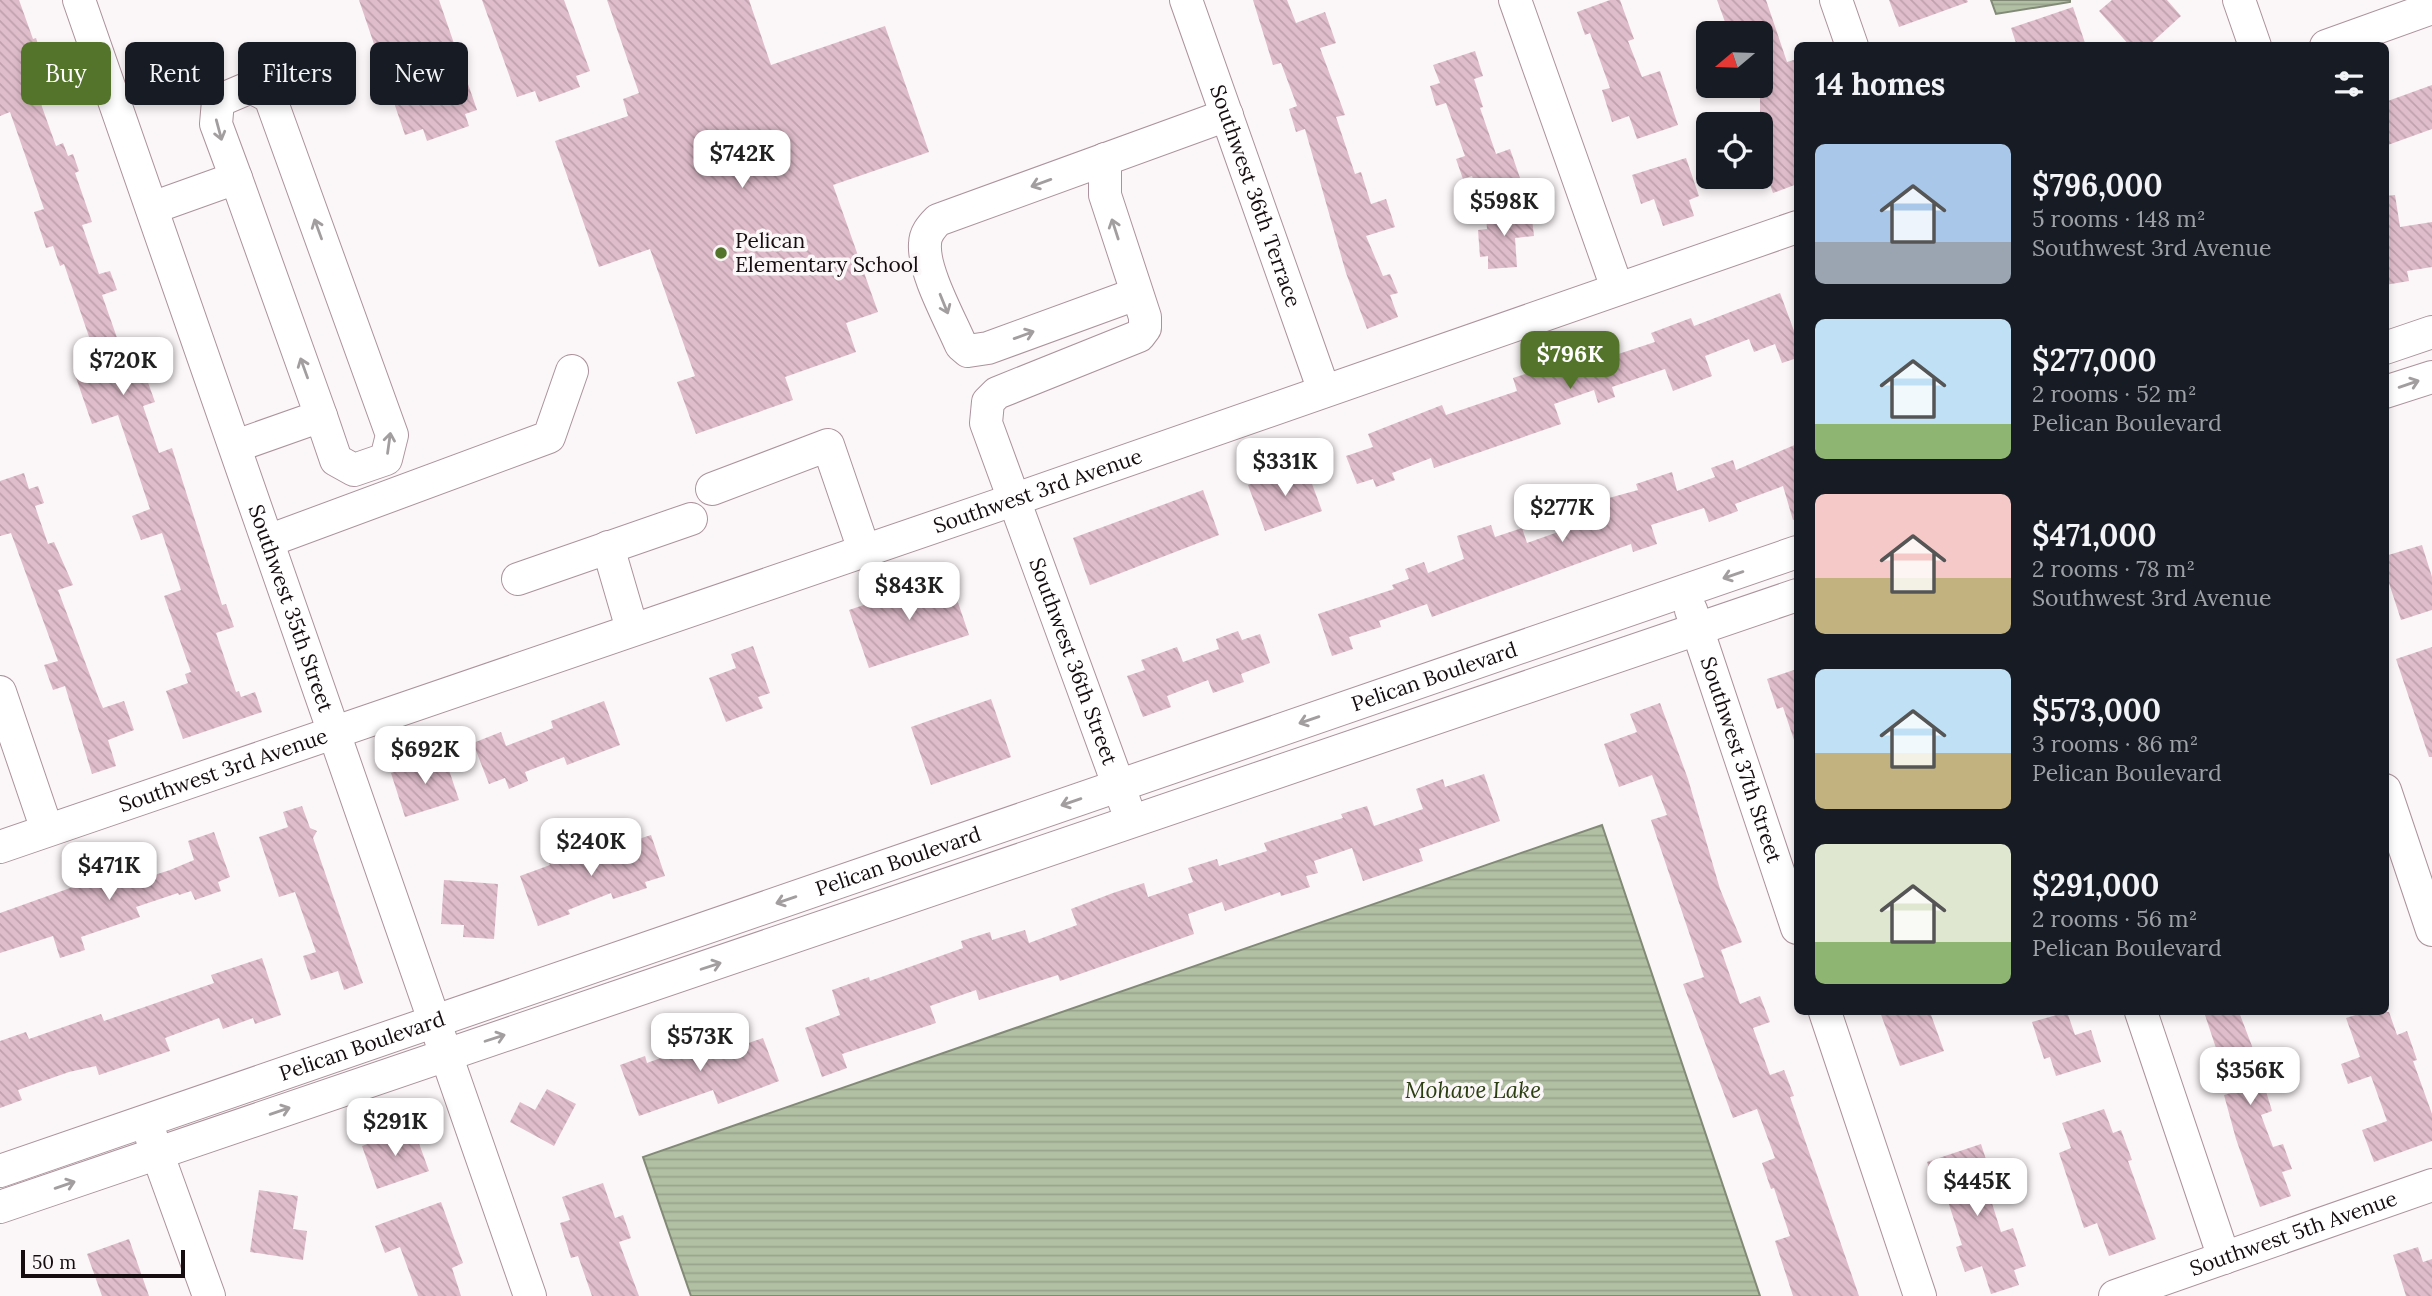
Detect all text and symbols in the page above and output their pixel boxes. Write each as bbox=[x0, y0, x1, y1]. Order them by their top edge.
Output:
north arrow bbox=[1696, 21, 1773, 98]
map controls bbox=[1696, 21, 1773, 189]
chip: Buy bbox=[21, 42, 111, 105]
chip: Rent bbox=[125, 42, 224, 105]
chip: Filters bbox=[238, 42, 356, 105]
chip: New bbox=[370, 42, 468, 105]
text: 14 homes bbox=[1815, 65, 1945, 103]
icon: filters bbox=[2330, 65, 2368, 103]
street label: Southwest 36th Terrace bbox=[1204, 81, 1307, 311]
button: locate bbox=[1696, 112, 1773, 189]
one-way arrow bbox=[213, 118, 226, 140]
pin: $742K bbox=[693, 130, 791, 190]
text: $742K bbox=[709, 138, 775, 167]
text: $796,000 bbox=[2032, 166, 2163, 204]
icon: home bbox=[1871, 172, 1955, 256]
one-way arrow bbox=[1030, 178, 1052, 190]
pin: $598K bbox=[1455, 178, 1553, 238]
text: $598K bbox=[1470, 186, 1538, 215]
text: 5 rooms · 148 m² bbox=[2032, 204, 2206, 233]
one-way arrow bbox=[311, 218, 324, 240]
one-way arrow bbox=[1108, 218, 1120, 240]
place label: Pelican Elementary School bbox=[735, 227, 919, 278]
text: Southwest 3rd Avenue bbox=[2032, 233, 2271, 262]
marker: Pelican Elementary School bbox=[713, 245, 729, 261]
one-way arrow bbox=[938, 293, 951, 314]
one-way arrow bbox=[1013, 327, 1035, 340]
pin: $796K bbox=[1521, 332, 1619, 391]
pin: $720K bbox=[74, 338, 172, 397]
text: $796K bbox=[1536, 339, 1604, 368]
text: $277,000 bbox=[2032, 341, 2157, 379]
text: $720K bbox=[89, 345, 157, 374]
icon: home bbox=[1871, 347, 1955, 431]
one-way arrow bbox=[297, 357, 309, 379]
one-way arrow bbox=[2397, 377, 2419, 390]
text: 2 rooms · 52 m² bbox=[2032, 379, 2197, 408]
text: Pelican Boulevard bbox=[2032, 408, 2222, 437]
one-way arrow bbox=[383, 433, 396, 455]
pin: $331K bbox=[1236, 438, 1334, 498]
street label: Southwest 3rd Avenue bbox=[930, 442, 1145, 539]
text: $331K bbox=[1253, 446, 1318, 475]
pin: $277K bbox=[1513, 484, 1611, 544]
text: $277K bbox=[1530, 492, 1594, 521]
street label: Southwest 35th Street bbox=[243, 501, 340, 716]
text: $471,000 bbox=[2032, 516, 2157, 554]
icon: home bbox=[1871, 522, 1955, 606]
street label: Southwest 36th Street bbox=[1023, 554, 1124, 769]
text: 2 rooms · 78 m² bbox=[2032, 554, 2195, 583]
pin: $843K bbox=[860, 562, 958, 622]
one-way arrow bbox=[1722, 569, 1744, 582]
text: $843K bbox=[875, 570, 943, 599]
text: Southwest 3rd Avenue bbox=[2032, 583, 2271, 612]
street label: Pelican Boulevard bbox=[1348, 635, 1521, 717]
street label: Southwest 37th Street bbox=[1695, 653, 1789, 867]
text: $573,000 bbox=[2032, 691, 2161, 729]
icon: home bbox=[1871, 697, 1955, 781]
one-way arrow bbox=[1299, 715, 1321, 727]
street label: Southwest 3rd Avenue bbox=[115, 722, 331, 818]
pin: $692K bbox=[376, 726, 474, 786]
text: 3 rooms · 86 m² bbox=[2032, 729, 2198, 758]
text: $692K bbox=[391, 734, 459, 763]
text: Pelican Boulevard bbox=[2032, 758, 2222, 787]
one-way arrow bbox=[1060, 797, 1082, 809]
pin: $240K bbox=[542, 818, 640, 878]
street label: Pelican Boulevard bbox=[812, 820, 984, 902]
text: $240K bbox=[556, 826, 626, 855]
pin: $471K bbox=[60, 842, 158, 902]
text: $471K bbox=[78, 850, 140, 879]
text: $291,000 bbox=[2032, 866, 2159, 904]
icon: home bbox=[1871, 872, 1955, 956]
one-way arrow bbox=[776, 895, 798, 907]
text: 2 rooms · 56 m² bbox=[2032, 904, 2197, 933]
text: Pelican Boulevard bbox=[2032, 933, 2222, 962]
one-way arrow bbox=[699, 959, 721, 971]
street label: Pelican Boulevard bbox=[276, 1005, 448, 1087]
pin: $573K bbox=[651, 1014, 749, 1073]
text: $573K bbox=[667, 1021, 733, 1050]
one-way arrow bbox=[484, 1030, 506, 1043]
pin: $356K bbox=[2201, 1048, 2299, 1107]
text: $356K bbox=[2216, 1055, 2284, 1084]
water label: Mohave Lake bbox=[1405, 1075, 1541, 1104]
pin: $291K bbox=[346, 1098, 444, 1158]
one-way arrow bbox=[268, 1104, 290, 1116]
text: $291K bbox=[363, 1106, 427, 1135]
pin: $445K bbox=[1928, 1158, 2026, 1218]
text: $445K bbox=[1943, 1166, 2011, 1195]
one-way arrow bbox=[53, 1178, 75, 1190]
street label: Southwest 5th Avenue bbox=[2186, 1184, 2400, 1282]
scale bar bbox=[21, 1247, 186, 1279]
text: 50 m bbox=[32, 1250, 76, 1274]

